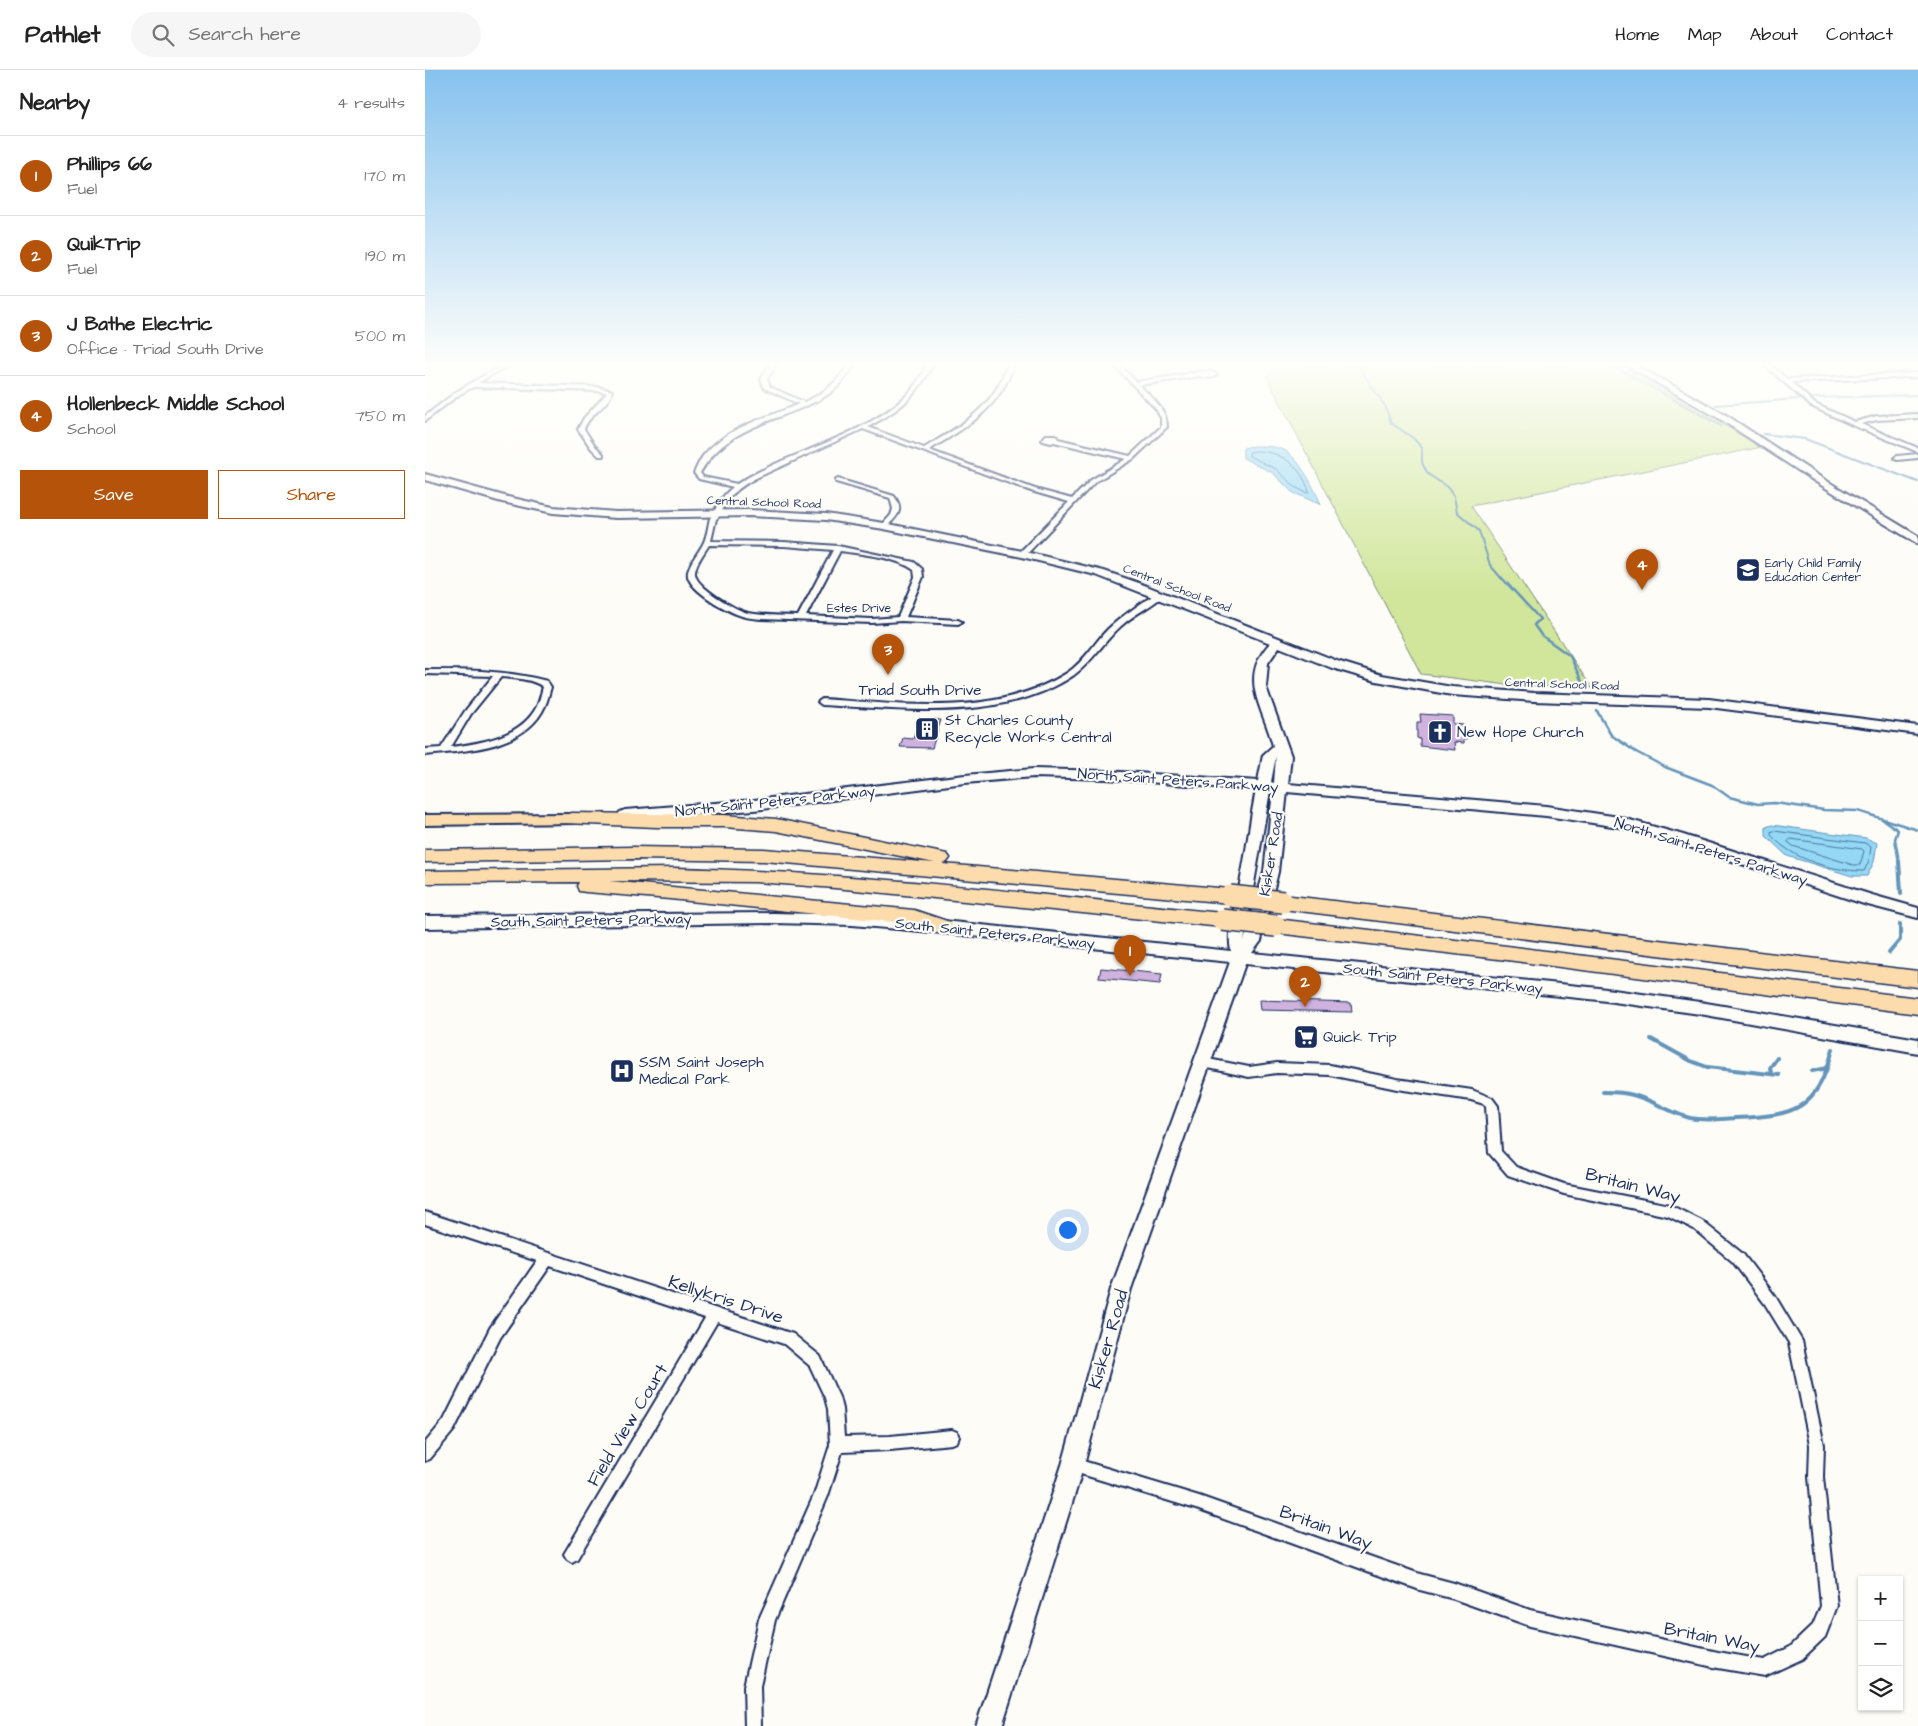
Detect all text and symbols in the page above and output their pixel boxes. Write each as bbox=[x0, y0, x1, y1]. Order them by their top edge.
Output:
search box bbox=[131, 12, 481, 57]
text: Pathlet bbox=[25, 18, 101, 52]
icon: search bbox=[149, 21, 177, 49]
text: Search here bbox=[189, 21, 301, 48]
text: Home bbox=[1615, 22, 1660, 47]
text: Map bbox=[1688, 22, 1722, 47]
text: About bbox=[1750, 22, 1798, 47]
text: Contact bbox=[1826, 22, 1893, 47]
text: Nearby bbox=[20, 88, 90, 117]
text: 4 results bbox=[337, 92, 405, 114]
text: Phillips 66 bbox=[67, 151, 152, 178]
text: 1 bbox=[35, 165, 37, 187]
text: 170 m bbox=[364, 165, 405, 187]
text: Fuel bbox=[67, 178, 97, 200]
text: QuikTrip bbox=[67, 231, 141, 258]
text: 2 bbox=[31, 245, 41, 267]
text: 190 m bbox=[365, 245, 405, 267]
text: Fuel bbox=[67, 258, 97, 280]
text: J Bathe Electric bbox=[67, 311, 212, 338]
text: 3 bbox=[32, 325, 40, 347]
text: 500 m bbox=[355, 325, 405, 347]
text: Office · Triad South Drive bbox=[67, 338, 264, 360]
text: Hollenbeck Middle School bbox=[67, 391, 284, 418]
text: 4 bbox=[31, 405, 41, 427]
text: 750 m bbox=[355, 405, 405, 427]
text: School bbox=[67, 418, 116, 440]
button: Save bbox=[20, 470, 208, 519]
button: Share bbox=[218, 470, 405, 519]
street label: Central School Road bbox=[707, 492, 821, 513]
pin: 4 bbox=[1626, 549, 1658, 590]
place label: Early Child Family Education Center bbox=[1765, 555, 1862, 586]
school or university icon: Early Child Family Education Center bbox=[1735, 557, 1761, 583]
street label: Central School Road bbox=[1120, 560, 1233, 617]
street label: Estes Drive bbox=[827, 600, 892, 617]
pin: 3 bbox=[872, 634, 904, 675]
street label: Central School Road bbox=[1505, 674, 1619, 695]
street label: Triad South Drive bbox=[859, 680, 981, 701]
place label: St Charles County Recycle Works Central bbox=[945, 710, 1112, 749]
building icon: St Charles County Recycle Works Central bbox=[914, 716, 940, 742]
church icon: New Hope Church bbox=[1427, 719, 1453, 745]
place label: New Hope Church bbox=[1457, 722, 1584, 743]
street label: North Saint Peters Parkway bbox=[1077, 763, 1279, 799]
street label: North Saint Peters Parkway bbox=[674, 781, 876, 823]
street label: Kisker Road bbox=[1254, 810, 1289, 898]
street label: North Saint Peters Parkway bbox=[1611, 812, 1810, 892]
street label: South Saint Peters Parkway bbox=[491, 908, 692, 934]
street label: South Saint Peters Parkway bbox=[894, 913, 1096, 955]
pin: 1 bbox=[1114, 935, 1146, 976]
street label: South Saint Peters Parkway bbox=[1342, 958, 1544, 1000]
pin: 2 bbox=[1289, 966, 1321, 1007]
supermarket icon: Quick Trip bbox=[1293, 1024, 1319, 1050]
place label: Quick Trip bbox=[1323, 1027, 1397, 1048]
place label: SSM Saint Joseph Medical Park bbox=[639, 1052, 764, 1090]
hospital icon: SSM Saint Joseph Medical Park bbox=[609, 1058, 635, 1084]
street label: Britain Way bbox=[1583, 1162, 1683, 1210]
your location bbox=[1055, 1217, 1081, 1243]
street label: Kellykris Drive bbox=[665, 1269, 787, 1331]
street label: Kisker Road bbox=[1082, 1287, 1135, 1392]
street label: Field View Court bbox=[581, 1359, 674, 1491]
street label: Britain Way bbox=[1276, 1499, 1376, 1557]
map controls bbox=[1858, 1576, 1903, 1711]
button: + bbox=[1858, 1576, 1903, 1621]
street label: Britain Way bbox=[1662, 1616, 1762, 1660]
button: − bbox=[1858, 1621, 1903, 1666]
button: layers bbox=[1858, 1666, 1903, 1711]

